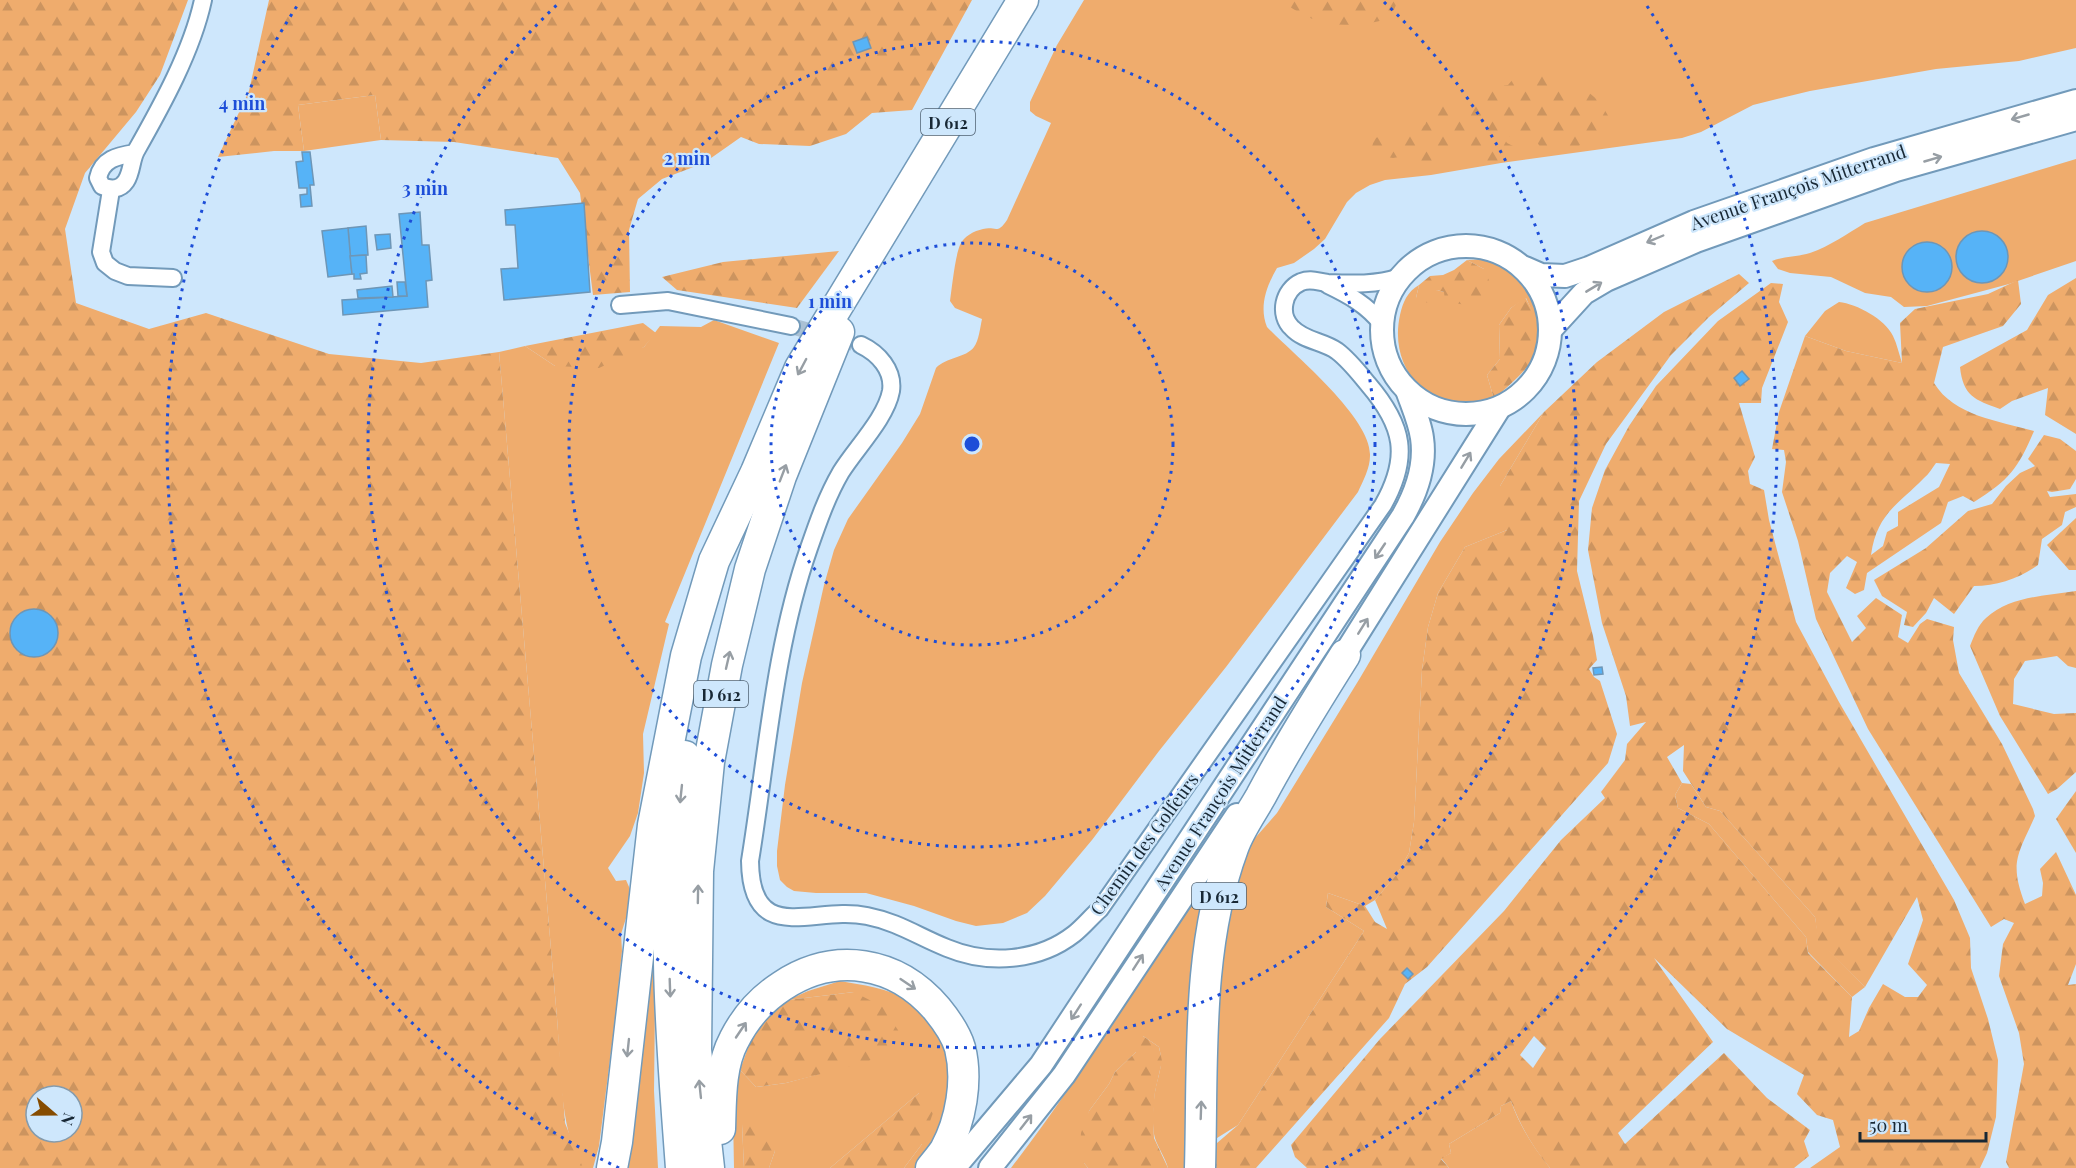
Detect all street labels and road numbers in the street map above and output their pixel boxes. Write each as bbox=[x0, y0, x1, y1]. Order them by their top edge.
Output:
road number: D 612 bbox=[921, 109, 975, 135]
street label: Avenue François Mitterrand bbox=[1686, 139, 1910, 236]
road number: D 612 bbox=[694, 681, 748, 707]
street label: Avenue François Mitterrand bbox=[1148, 691, 1292, 895]
street label: Chemin des Golfeurs bbox=[1084, 768, 1204, 920]
road number: D 612 bbox=[1192, 883, 1246, 909]

